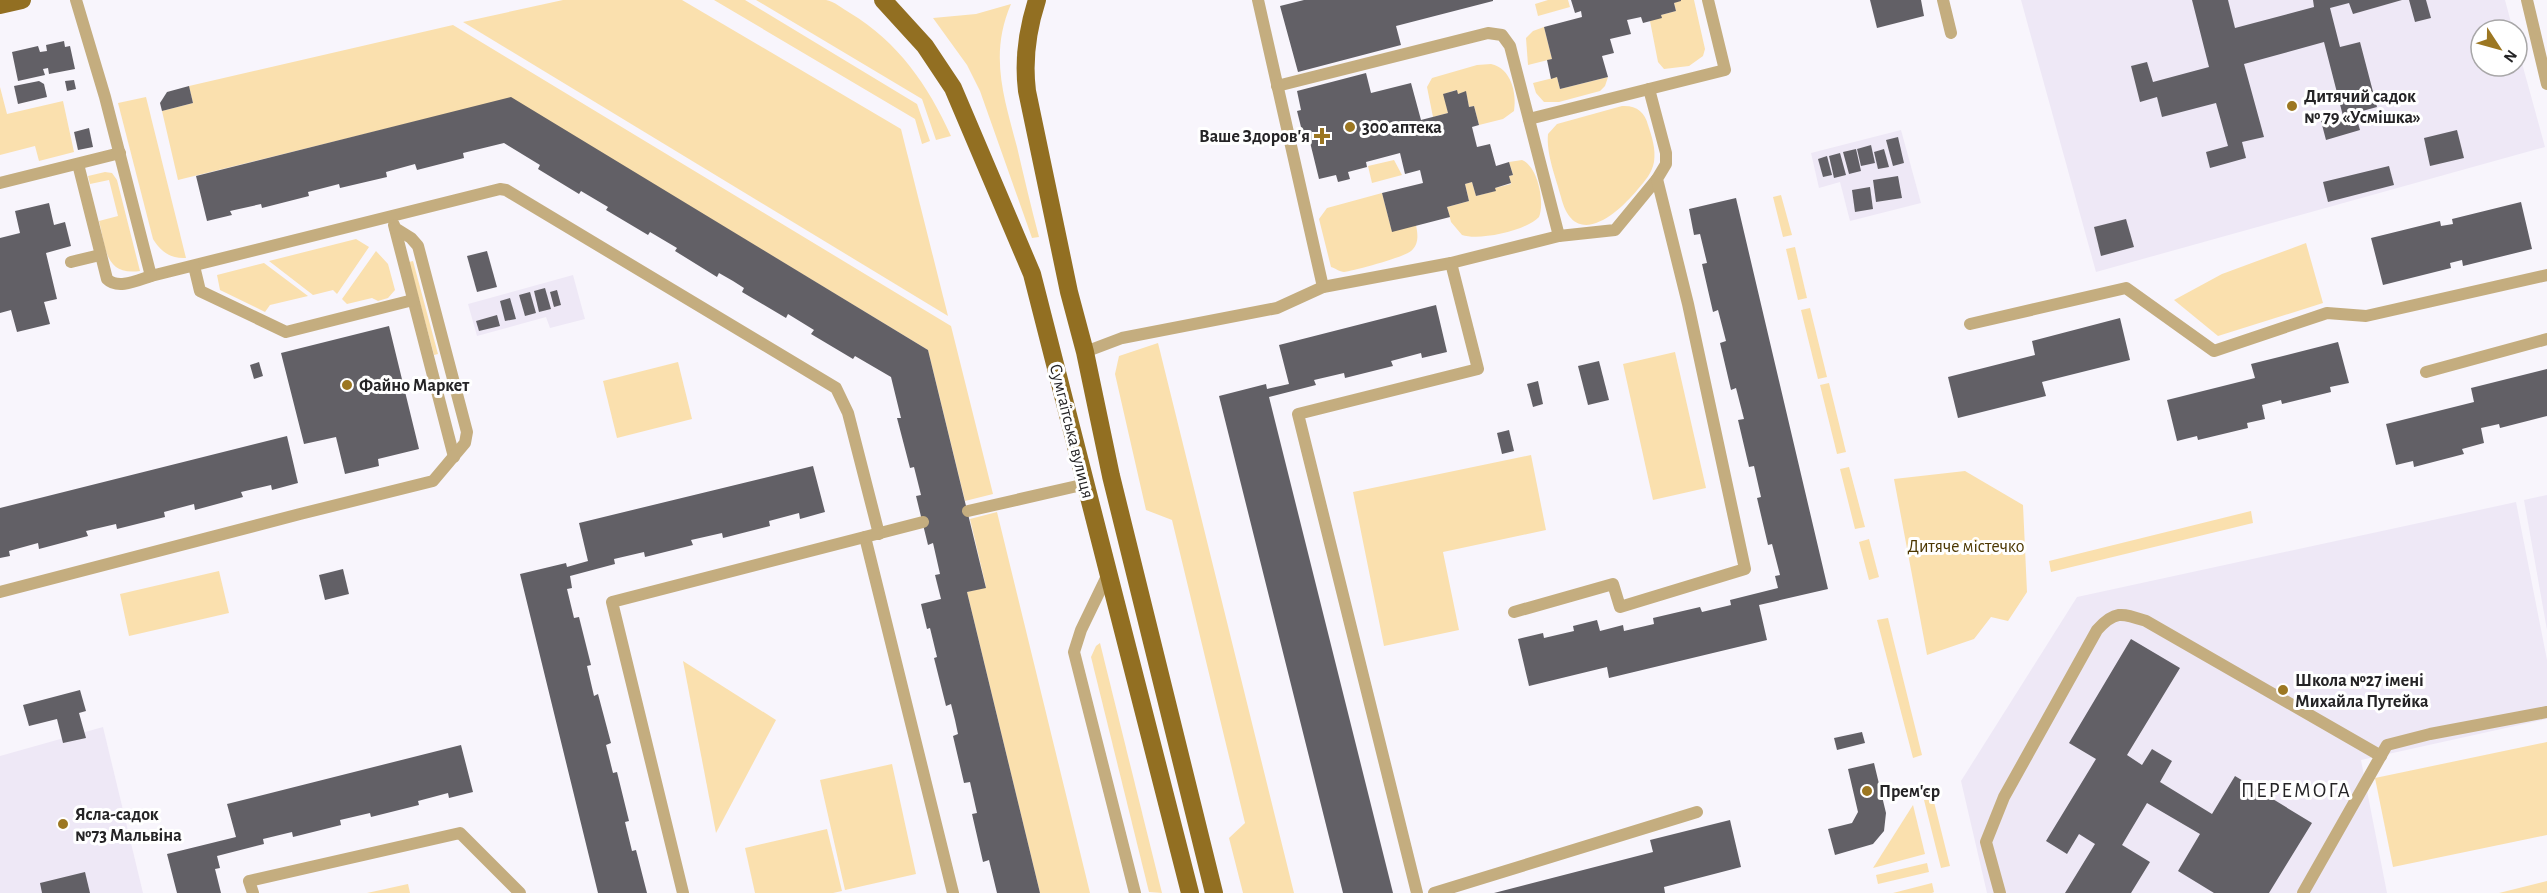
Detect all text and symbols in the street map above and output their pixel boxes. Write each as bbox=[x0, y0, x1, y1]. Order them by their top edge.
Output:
north arrow bbox=[2469, 18, 2529, 78]
text: N bbox=[2501, 47, 2520, 65]
place label: Дитячий садок № 79 «Усмішка» bbox=[2304, 88, 2421, 127]
marker: Дитячий садок № 79 «Усмішка» bbox=[2285, 99, 2299, 113]
place label: 300 аптека bbox=[1362, 119, 1442, 137]
marker: 300 аптека bbox=[1343, 120, 1357, 134]
place label: Ваше Здоров'я bbox=[1199, 128, 1310, 146]
marker: Ваше Здоров'я bbox=[1315, 129, 1329, 143]
street label: Сумгаїтська вулиця bbox=[1046, 362, 1096, 500]
place label: Файно Маркет bbox=[359, 377, 470, 395]
marker: Файно Маркет bbox=[340, 378, 354, 392]
park label: Дитяче містечко bbox=[1908, 538, 2024, 556]
place label: Школа №27 імені Михайла Путейка bbox=[2295, 672, 2429, 711]
marker: Школа №27 імені Михайла Путейка bbox=[2276, 683, 2290, 697]
district label: ПЕРЕМОГА bbox=[2241, 780, 2351, 801]
place label: Прем'єр bbox=[1879, 783, 1940, 801]
marker: Прем'єр bbox=[1860, 784, 1874, 798]
place label: Ясла-садок №73 Мальвіна bbox=[75, 806, 182, 845]
marker: Ясла-садок №73 Мальвіна bbox=[56, 817, 70, 831]

